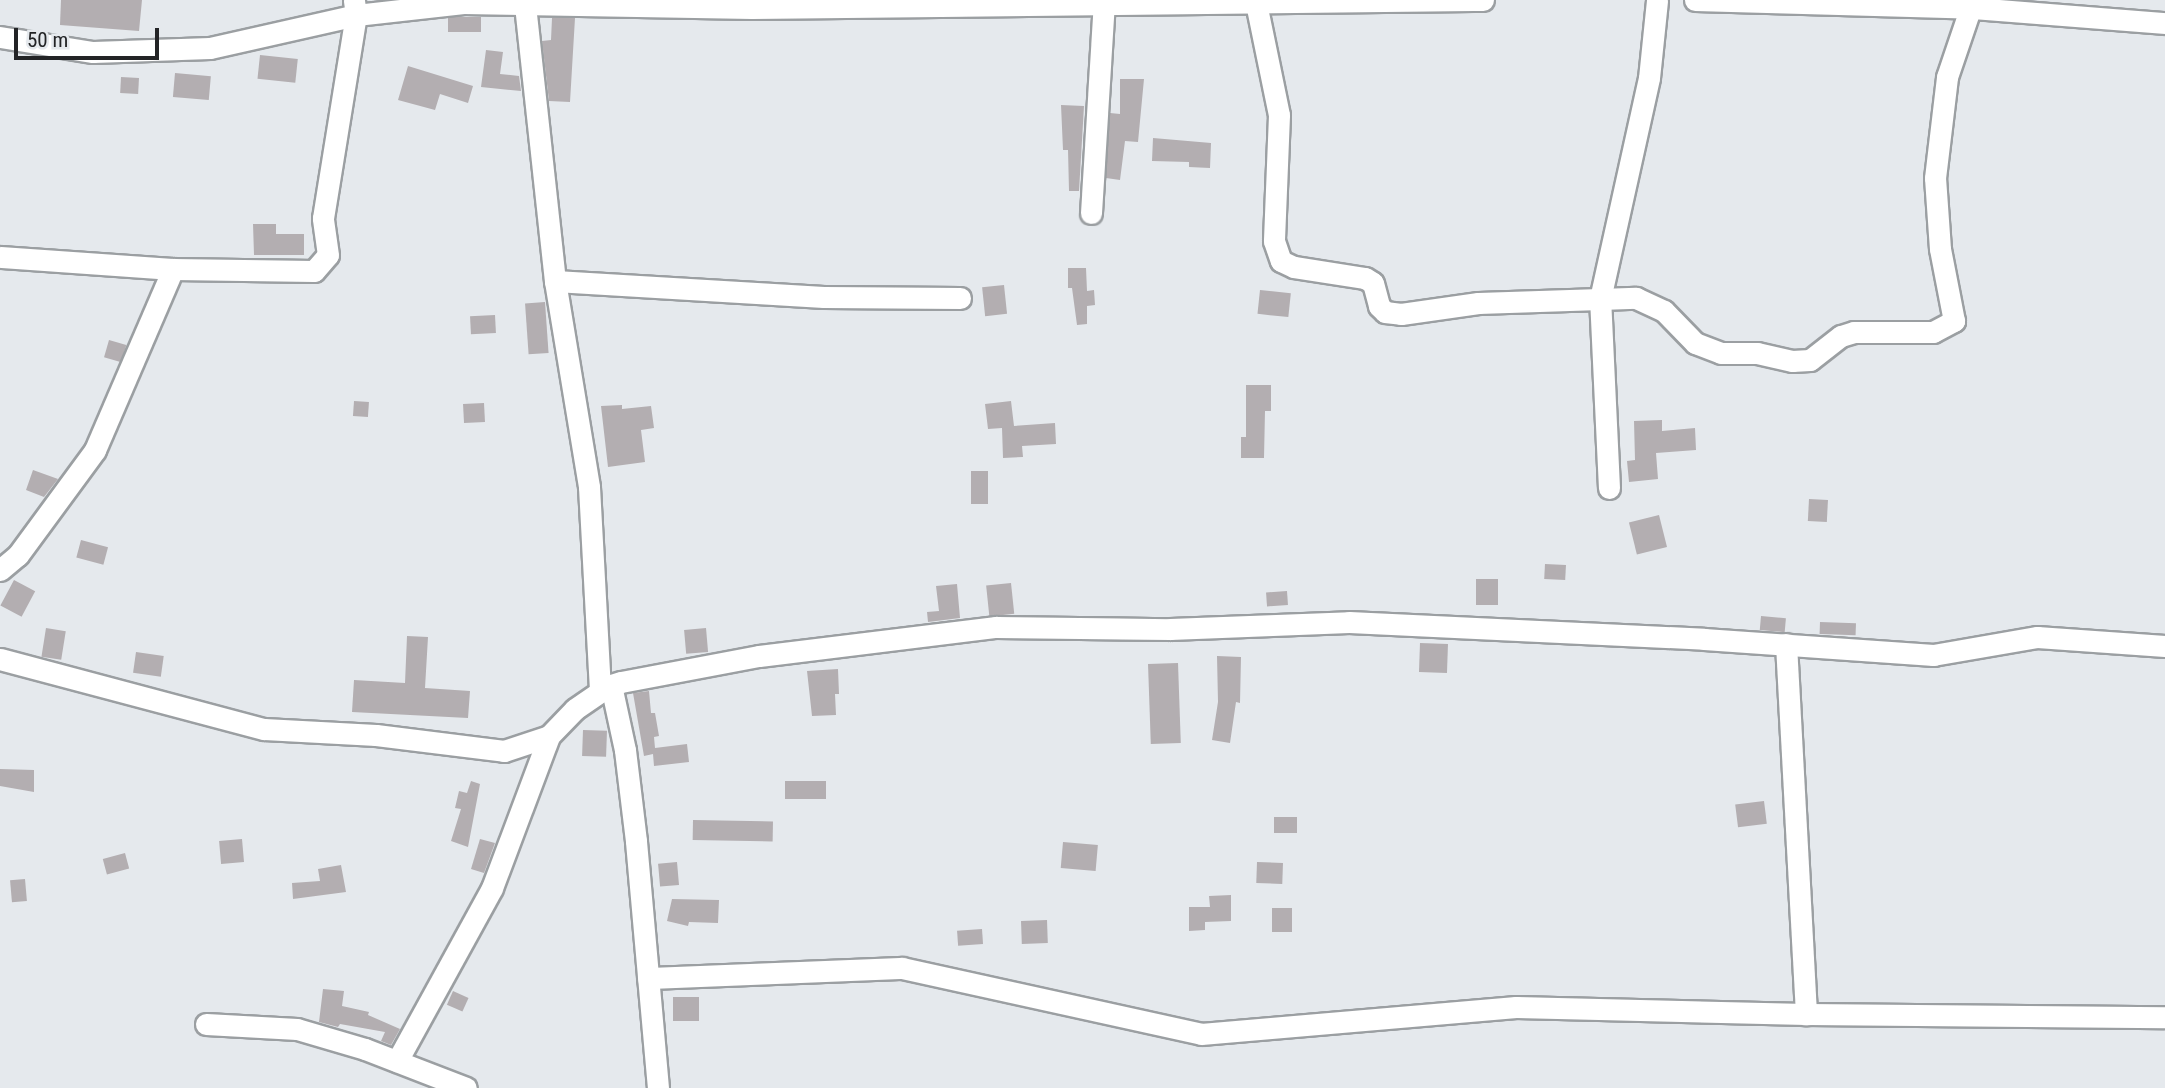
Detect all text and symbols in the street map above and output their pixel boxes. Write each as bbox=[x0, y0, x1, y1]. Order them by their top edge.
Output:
scale bar bbox=[18, 14, 163, 58]
text: 50 m bbox=[27, 28, 68, 52]

